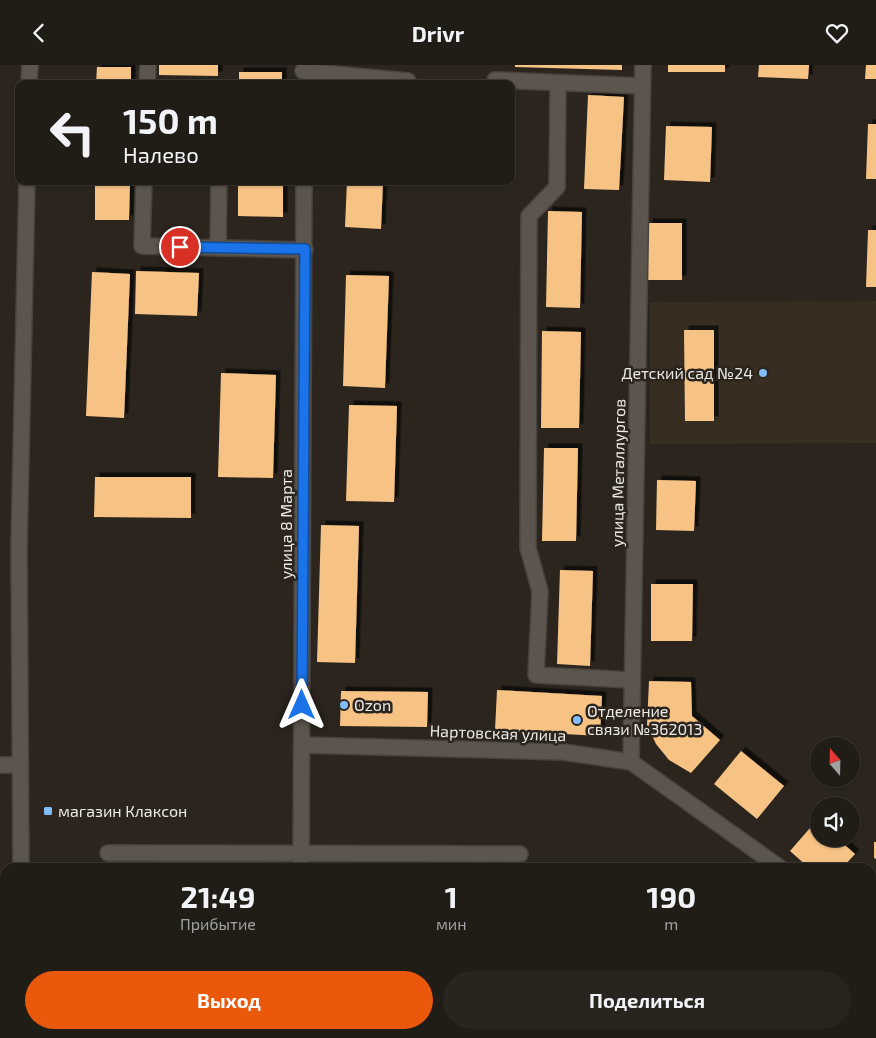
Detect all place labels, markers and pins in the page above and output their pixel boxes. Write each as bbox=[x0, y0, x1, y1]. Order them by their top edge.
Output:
pin bbox=[159, 226, 201, 268]
place label: Детский сад №24 bbox=[621, 363, 753, 382]
marker: Детский сад №24 bbox=[757, 367, 769, 379]
place label: Ozon bbox=[354, 695, 391, 714]
marker: Ozon bbox=[338, 699, 350, 711]
place label: Отделение связи №362013 bbox=[587, 701, 702, 738]
marker: Отделение связи №362013 bbox=[571, 714, 583, 726]
place label: магазин Клаксон bbox=[58, 801, 187, 820]
marker: магазин Клаксон bbox=[42, 805, 54, 817]

